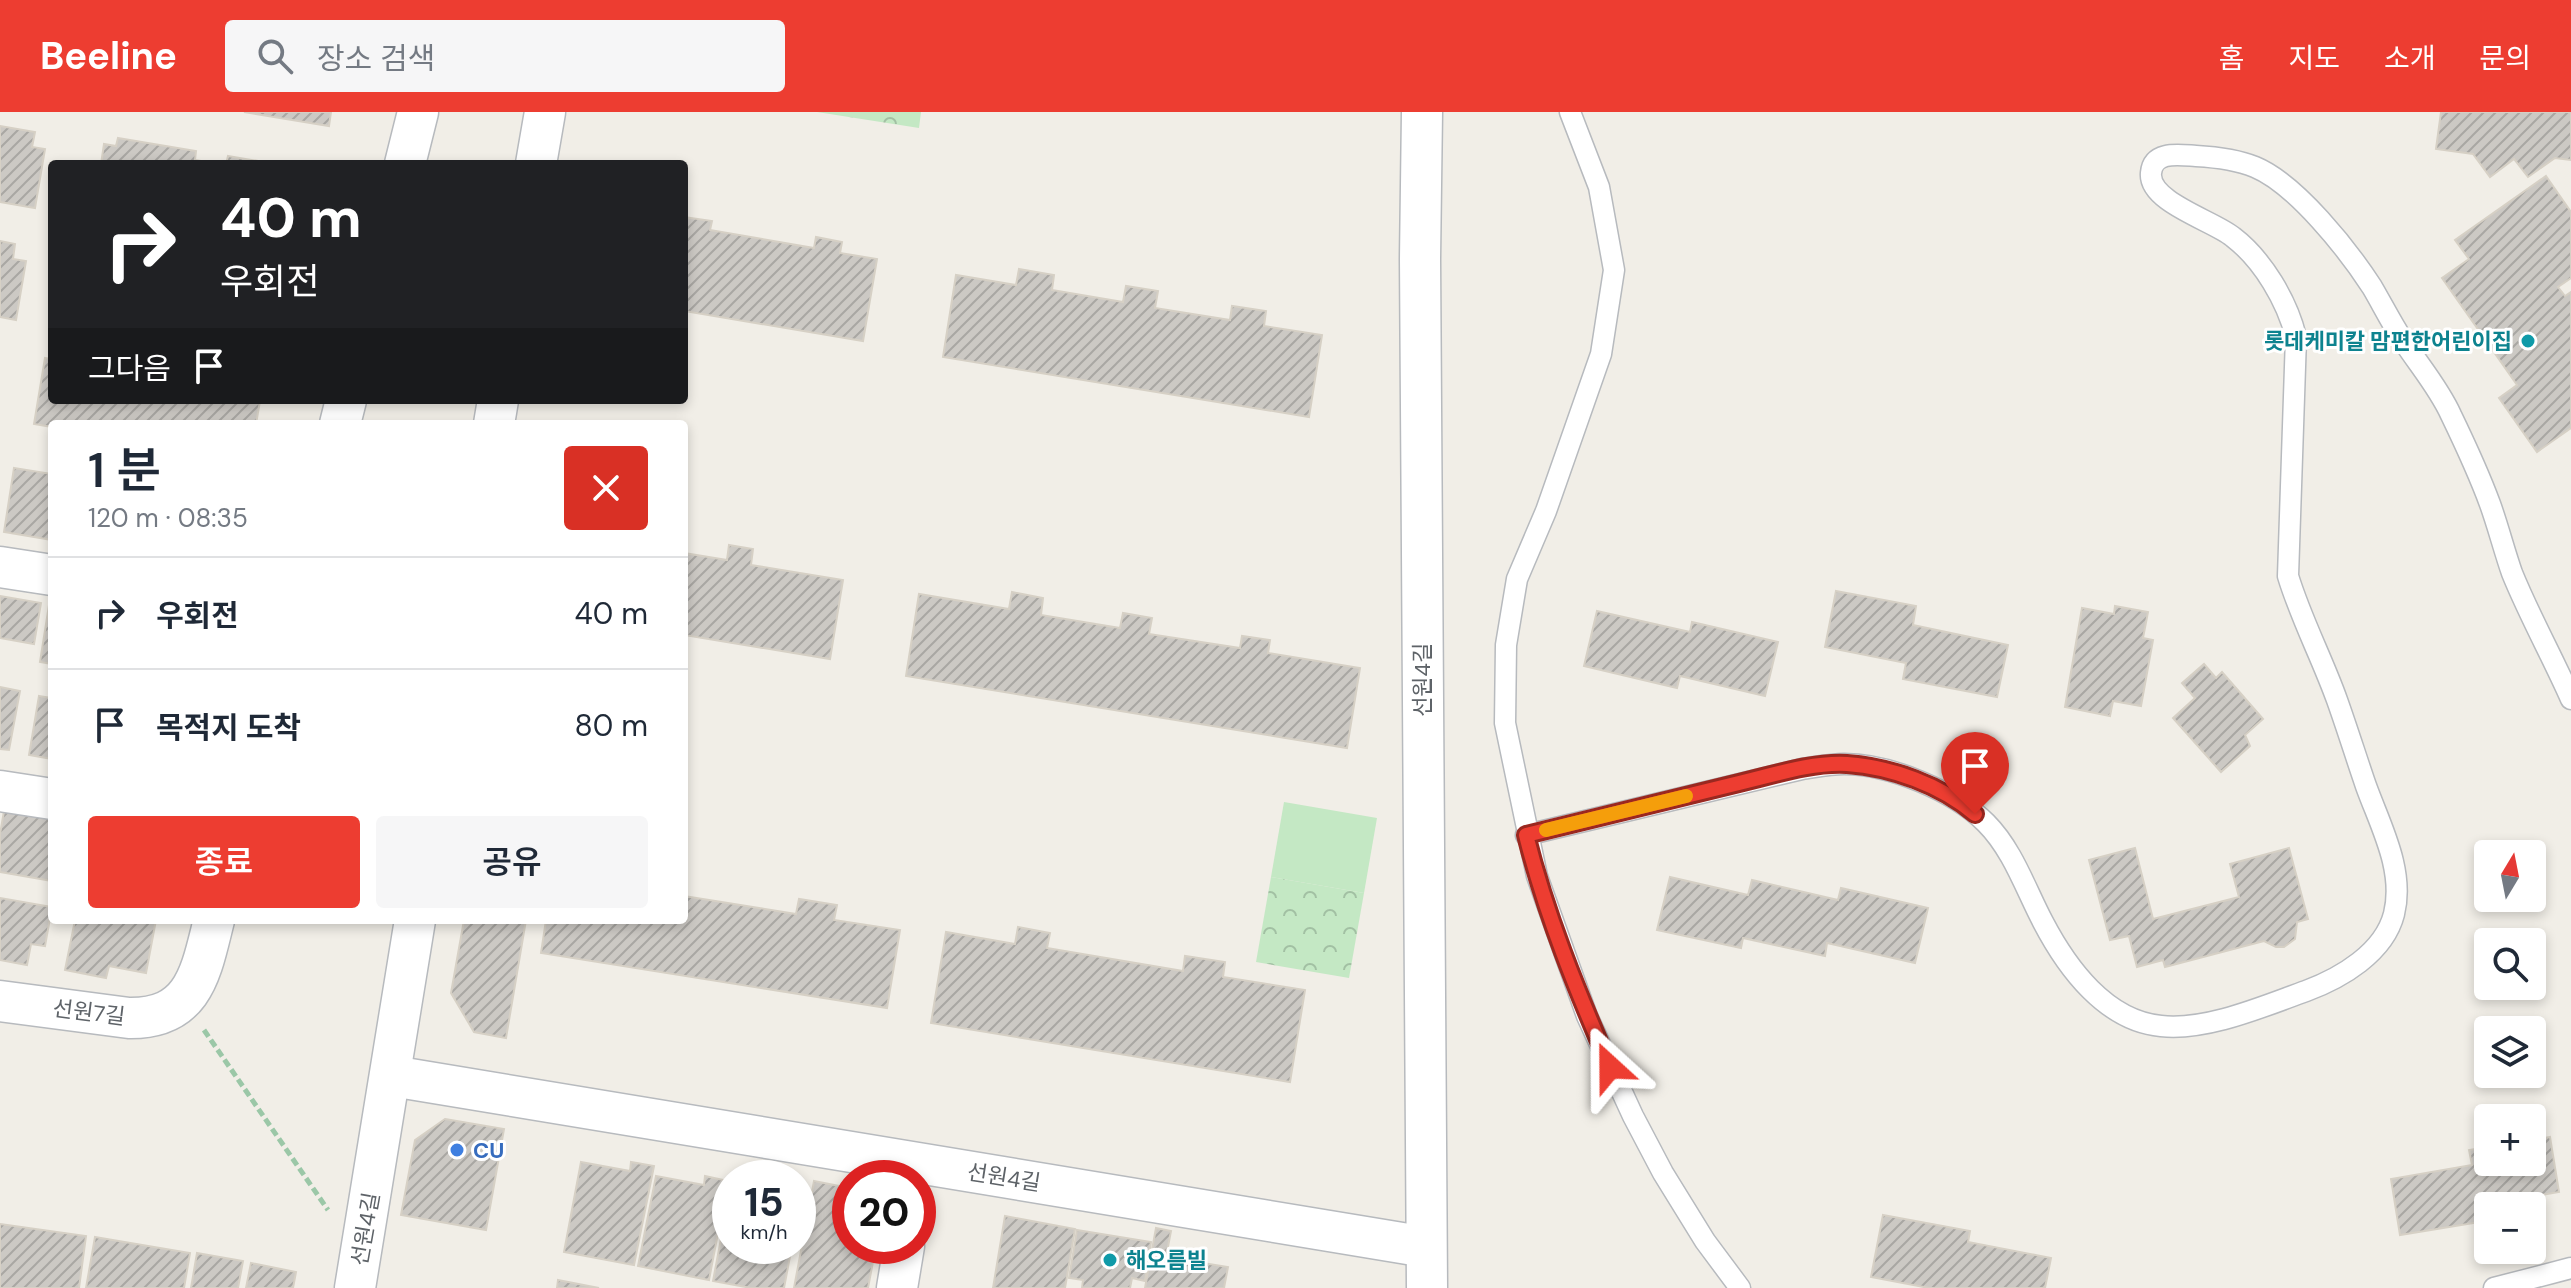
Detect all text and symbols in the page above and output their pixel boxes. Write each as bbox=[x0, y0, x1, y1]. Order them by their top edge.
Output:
search box bbox=[225, 20, 785, 92]
text: Beeline bbox=[40, 31, 177, 81]
icon: search bbox=[253, 34, 297, 78]
text: 장소 검색 bbox=[317, 39, 435, 78]
text: 홈 bbox=[2219, 40, 2244, 77]
text: 지도 bbox=[2288, 40, 2340, 77]
text: 소개 bbox=[2384, 40, 2435, 77]
text: 문의 bbox=[2479, 40, 2531, 77]
text: 40 m bbox=[220, 181, 362, 254]
icon: right bbox=[88, 192, 192, 296]
text: 우회전 bbox=[220, 258, 319, 305]
place label: 롯데케미칼 맘편한어린이집 bbox=[2264, 327, 2512, 356]
marker: 롯데케미칼 맘편한어린이집 bbox=[2519, 332, 2537, 350]
icon: arrive bbox=[187, 344, 231, 388]
text: 그다음 bbox=[88, 349, 171, 388]
text: 1 분 bbox=[88, 439, 161, 502]
button: close bbox=[564, 446, 648, 530]
text: 120 m · 08:35 bbox=[88, 501, 248, 535]
icon: right bbox=[88, 591, 132, 635]
text: 40 m bbox=[575, 594, 648, 633]
text: 우회전 bbox=[156, 596, 239, 635]
street label: 선원4길 bbox=[1408, 643, 1437, 717]
icon: arrive bbox=[88, 703, 132, 747]
text: 80 m bbox=[575, 706, 648, 745]
text: 목적지 도착 bbox=[156, 708, 301, 747]
pin bbox=[1941, 732, 2009, 814]
icon: arrive bbox=[1953, 744, 1997, 788]
button: 종료 bbox=[88, 816, 360, 908]
button: 공유 bbox=[376, 816, 648, 908]
north arrow bbox=[2474, 840, 2546, 912]
map controls bbox=[2474, 840, 2546, 1264]
button: search bbox=[2474, 928, 2546, 1000]
street label: 선원7길 bbox=[51, 994, 127, 1031]
button: layers bbox=[2474, 1016, 2546, 1088]
position arrow bbox=[1568, 1025, 1652, 1109]
button: + bbox=[2474, 1104, 2546, 1176]
place label: CU bbox=[473, 1136, 504, 1165]
marker: CU bbox=[448, 1141, 466, 1159]
street label: 선원4길 bbox=[965, 1157, 1043, 1198]
speed limit sign: 20 bbox=[832, 1160, 936, 1264]
text: 15 bbox=[744, 1176, 784, 1228]
street label: 선원4길 bbox=[345, 1190, 386, 1268]
button: − bbox=[2474, 1192, 2546, 1264]
text: km/h bbox=[740, 1219, 788, 1245]
place label: 해오름빌 bbox=[1126, 1246, 1207, 1275]
marker: 해오름빌 bbox=[1101, 1251, 1119, 1269]

